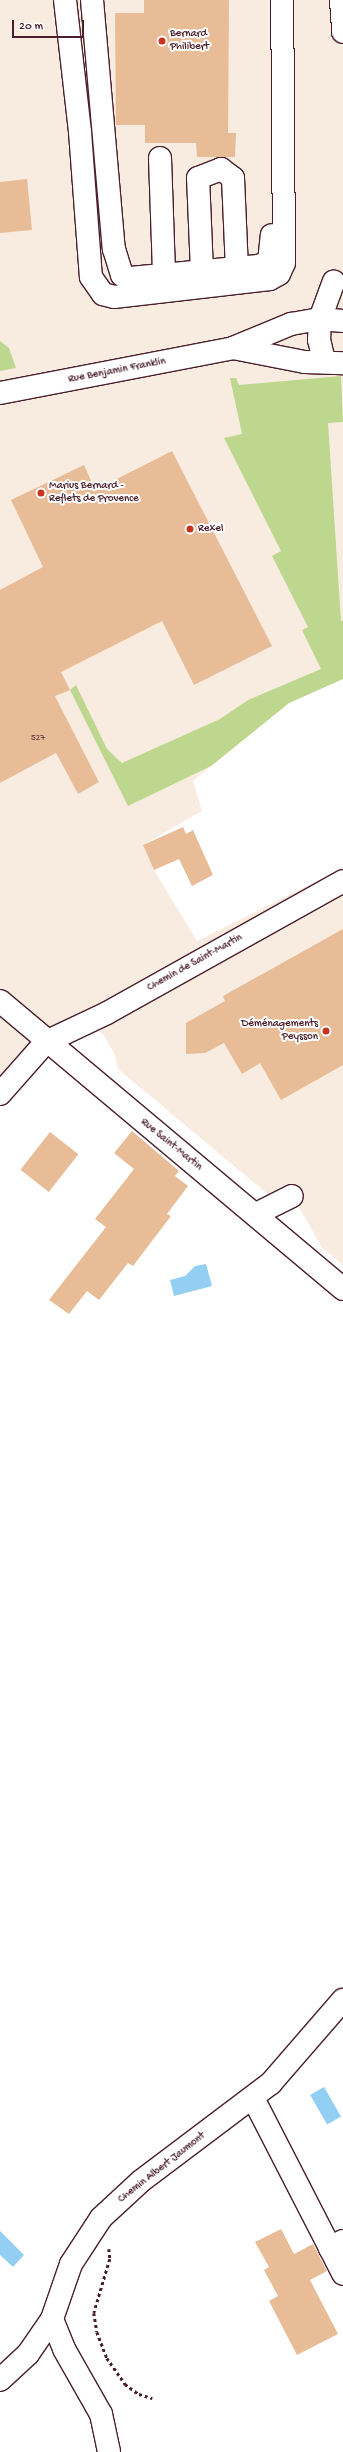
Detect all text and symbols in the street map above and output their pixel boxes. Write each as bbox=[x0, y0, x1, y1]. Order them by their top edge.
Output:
scale bar bbox=[14, 12, 86, 38]
text: 20 m bbox=[19, 20, 43, 34]
place label: Bernard Philibert bbox=[170, 28, 209, 54]
marker: Bernard Philibert bbox=[157, 36, 167, 46]
street label: Rue Benjamin Franklin bbox=[67, 355, 167, 387]
place label: Marius Bernard - Reflets de Provence bbox=[49, 480, 139, 506]
marker: Marius Bernard - Reflets de Provence bbox=[36, 488, 46, 498]
place label: Rexel bbox=[198, 522, 223, 536]
marker: Rexel bbox=[185, 524, 195, 534]
house number: 527 bbox=[31, 734, 45, 744]
street label: Chemin de Saint-Martin bbox=[145, 931, 245, 995]
place label: Déménagements Peysson bbox=[241, 1018, 318, 1044]
marker: Déménagements Peysson bbox=[321, 1026, 331, 1036]
street label: Rue Saint-Martin bbox=[137, 1116, 205, 1174]
street label: Chemin Albert Jaumont bbox=[116, 2130, 208, 2206]

